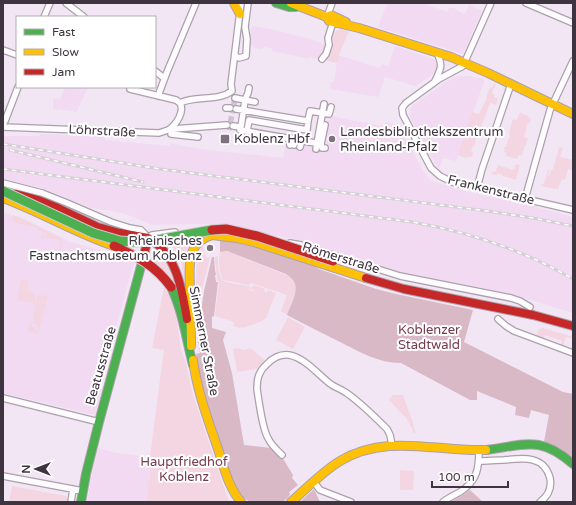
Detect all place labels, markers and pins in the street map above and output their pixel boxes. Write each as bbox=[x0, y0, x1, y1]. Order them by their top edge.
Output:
place label: Landesbibliothekszentrum Rheinland-Pfalz bbox=[340, 124, 503, 155]
place label: Koblenz Hbf bbox=[234, 131, 310, 147]
marker: Koblenz Hbf bbox=[219, 133, 231, 145]
marker: Landesbibliothekszentrum Rheinland-Pfalz bbox=[327, 134, 337, 144]
place label: Rheinisches Fastnachtsmuseum Koblenz bbox=[29, 233, 202, 264]
marker: Rheinisches Fastnachtsmuseum Koblenz bbox=[205, 243, 215, 253]

